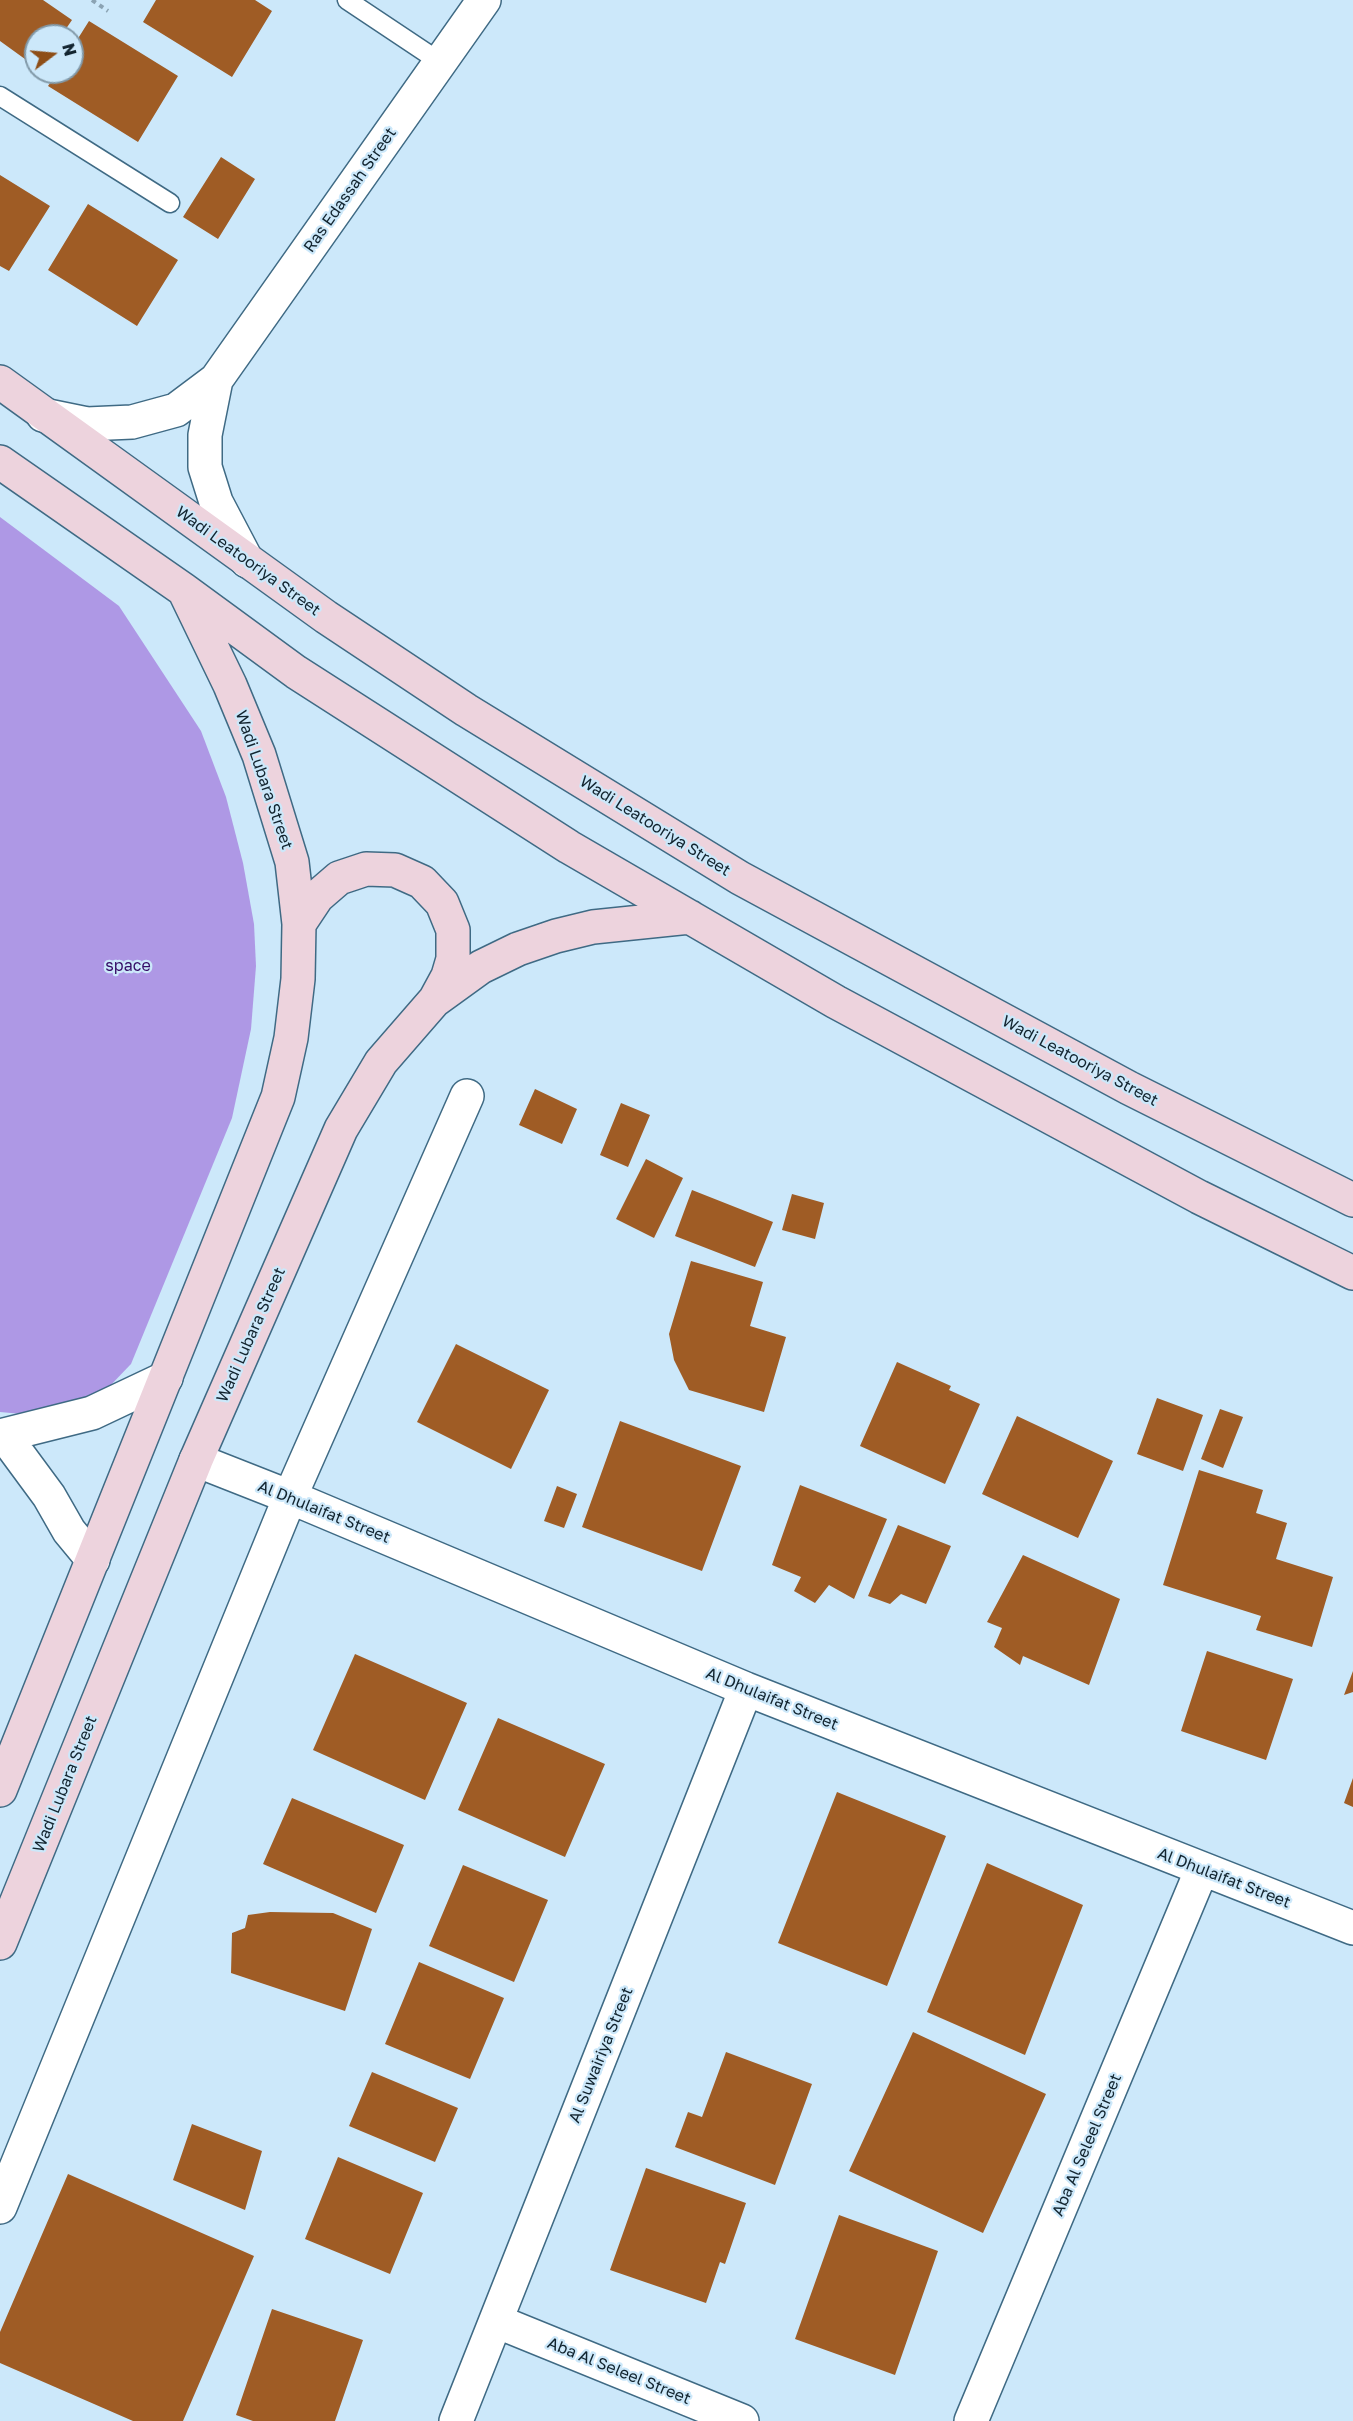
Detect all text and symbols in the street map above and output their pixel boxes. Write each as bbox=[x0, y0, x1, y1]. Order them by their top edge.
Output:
north arrow bbox=[24, 24, 84, 84]
text: N bbox=[58, 41, 81, 58]
street label: Ras Edassah Street bbox=[300, 124, 400, 256]
street label: Wadi Leatooriya Street bbox=[172, 502, 324, 620]
street label: Wadi Lubara Street bbox=[231, 708, 297, 852]
street label: Wadi Leatooriya Street bbox=[576, 772, 734, 880]
park label: space bbox=[105, 956, 151, 976]
street label: Wadi Leatooriya Street bbox=[999, 1012, 1161, 1110]
street label: Wadi Lubara Street bbox=[213, 1265, 289, 1405]
street label: Al Dhulaifat Street bbox=[255, 1477, 393, 1547]
street label: Al Dhulaifat Street bbox=[703, 1664, 841, 1734]
street label: Wadi Lubara Street bbox=[29, 1713, 101, 1855]
street label: Al Dhulaifat Street bbox=[1155, 1844, 1293, 1912]
street label: Al Suwairiya Street bbox=[565, 1984, 637, 2126]
street label: Aba Al Seleel Street bbox=[1048, 2071, 1126, 2219]
street label: Aba Al Seleel Street bbox=[545, 2334, 693, 2408]

